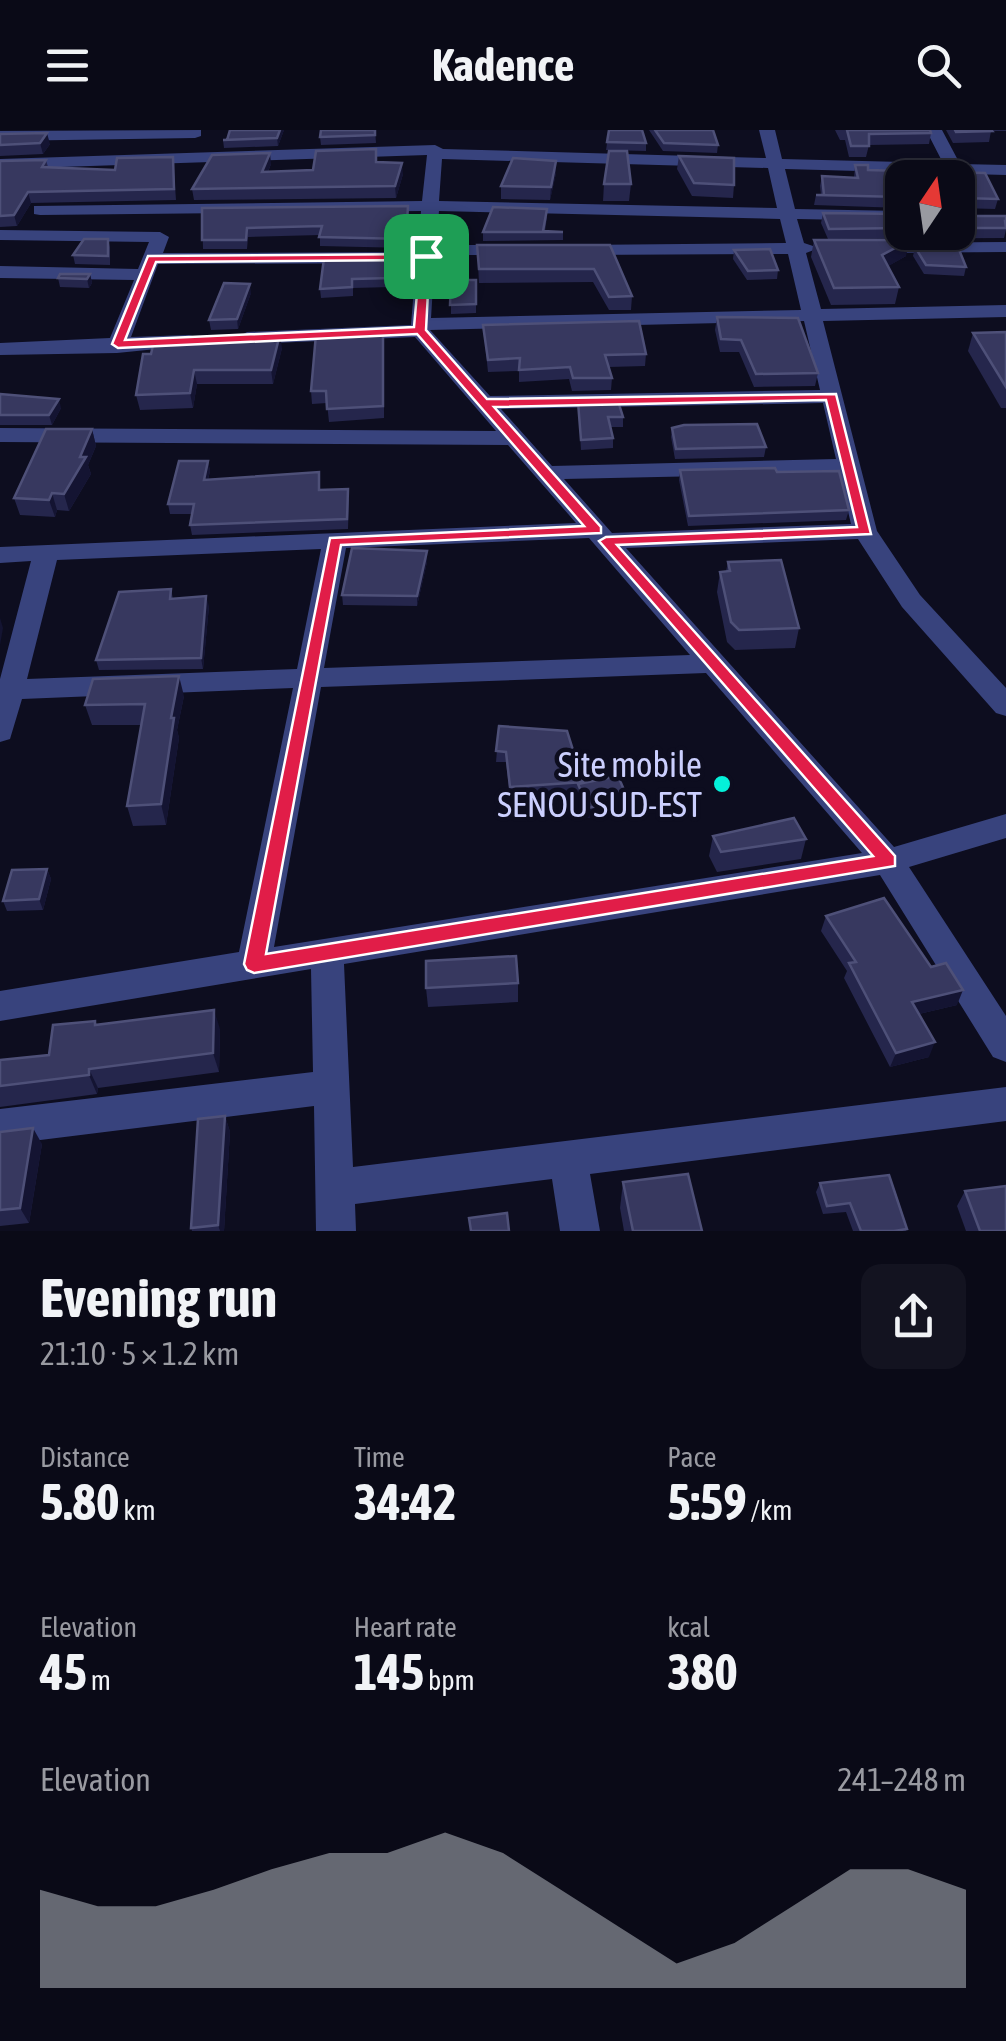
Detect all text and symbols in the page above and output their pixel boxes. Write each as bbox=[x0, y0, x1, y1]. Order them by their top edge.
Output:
icon: menu bbox=[40, 38, 95, 93]
icon: search bbox=[911, 38, 966, 93]
text: Kadence bbox=[432, 39, 574, 91]
north arrow bbox=[885, 160, 975, 250]
map controls bbox=[885, 160, 975, 250]
pin bbox=[384, 214, 469, 299]
icon: arrive bbox=[399, 229, 454, 284]
place label: Site mobile SENOU SUD-EST bbox=[497, 744, 702, 824]
marker: Site mobile SENOU SUD-EST bbox=[711, 773, 733, 795]
button: share bbox=[861, 1264, 966, 1369]
text: Evening run bbox=[40, 1266, 277, 1329]
text: 21:10 · 5 × 1.2 km bbox=[40, 1335, 239, 1372]
text: Distance bbox=[40, 1441, 130, 1473]
text: Time bbox=[354, 1441, 405, 1473]
text: Pace bbox=[667, 1441, 717, 1473]
text: 5.80 bbox=[40, 1473, 119, 1531]
text: 34:42 bbox=[354, 1473, 457, 1531]
text: 5:59 bbox=[667, 1473, 747, 1531]
text: km bbox=[119, 1494, 156, 1526]
text: /km bbox=[747, 1494, 793, 1526]
text: Elevation bbox=[40, 1611, 137, 1643]
text: Heart rate bbox=[354, 1611, 457, 1643]
text: kcal bbox=[667, 1611, 710, 1643]
text: 45 bbox=[40, 1643, 87, 1701]
text: 145 bbox=[354, 1643, 424, 1701]
text: 380 bbox=[667, 1643, 738, 1701]
text: m bbox=[87, 1664, 111, 1696]
text: bpm bbox=[424, 1664, 475, 1696]
text: Elevation bbox=[40, 1761, 151, 1798]
text: 241–248 m bbox=[837, 1761, 966, 1798]

